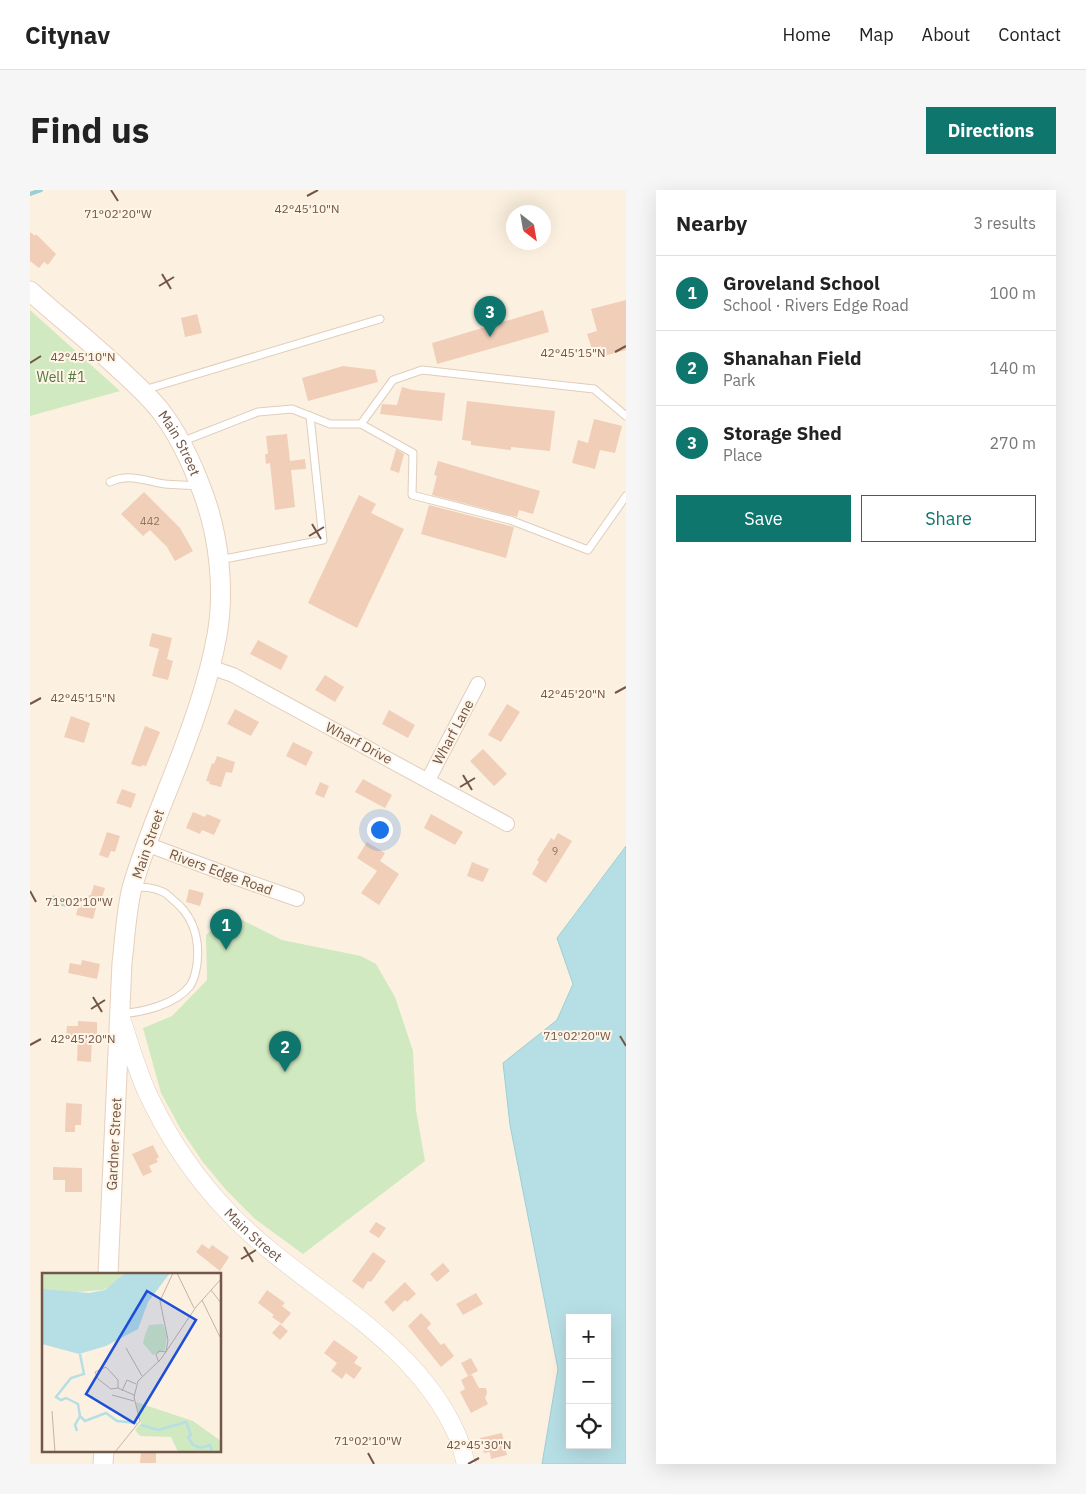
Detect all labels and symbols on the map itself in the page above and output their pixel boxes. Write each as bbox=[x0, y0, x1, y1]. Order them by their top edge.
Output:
text: 42°45'10"N bbox=[274, 201, 340, 216]
north arrow bbox=[506, 205, 551, 250]
text: 71°02'20"W bbox=[84, 206, 152, 221]
pin: 3 bbox=[474, 296, 506, 337]
text: 42°45'15"N bbox=[540, 345, 606, 360]
text: 42°45'10"N bbox=[50, 349, 116, 364]
park label: Well #1 bbox=[36, 368, 86, 386]
street label: Main Street bbox=[154, 407, 204, 479]
house number: 442 bbox=[140, 514, 160, 528]
text: 42°45'20"N bbox=[540, 686, 606, 701]
text: 42°45'15"N bbox=[50, 690, 116, 705]
street label: Wharf Lane bbox=[428, 696, 478, 768]
street label: Wharf Drive bbox=[322, 718, 396, 768]
street label: Main Street bbox=[128, 807, 168, 881]
your location bbox=[367, 817, 393, 843]
house number: 9 bbox=[552, 844, 558, 858]
street label: Rivers Edge Road bbox=[167, 845, 275, 899]
text: 71°02'10"W bbox=[45, 894, 113, 909]
pin: 1 bbox=[210, 909, 242, 950]
text: 71°02'20"W bbox=[543, 1028, 611, 1043]
text: 42°45'20"N bbox=[50, 1031, 116, 1046]
pin: 2 bbox=[269, 1031, 301, 1072]
street label: Gardner Street bbox=[103, 1097, 125, 1191]
street label: Main Street bbox=[220, 1204, 286, 1266]
inset map bbox=[42, 1273, 221, 1452]
text: 71°02'10"W bbox=[334, 1433, 402, 1448]
text: 42°45'30"N bbox=[446, 1437, 512, 1452]

